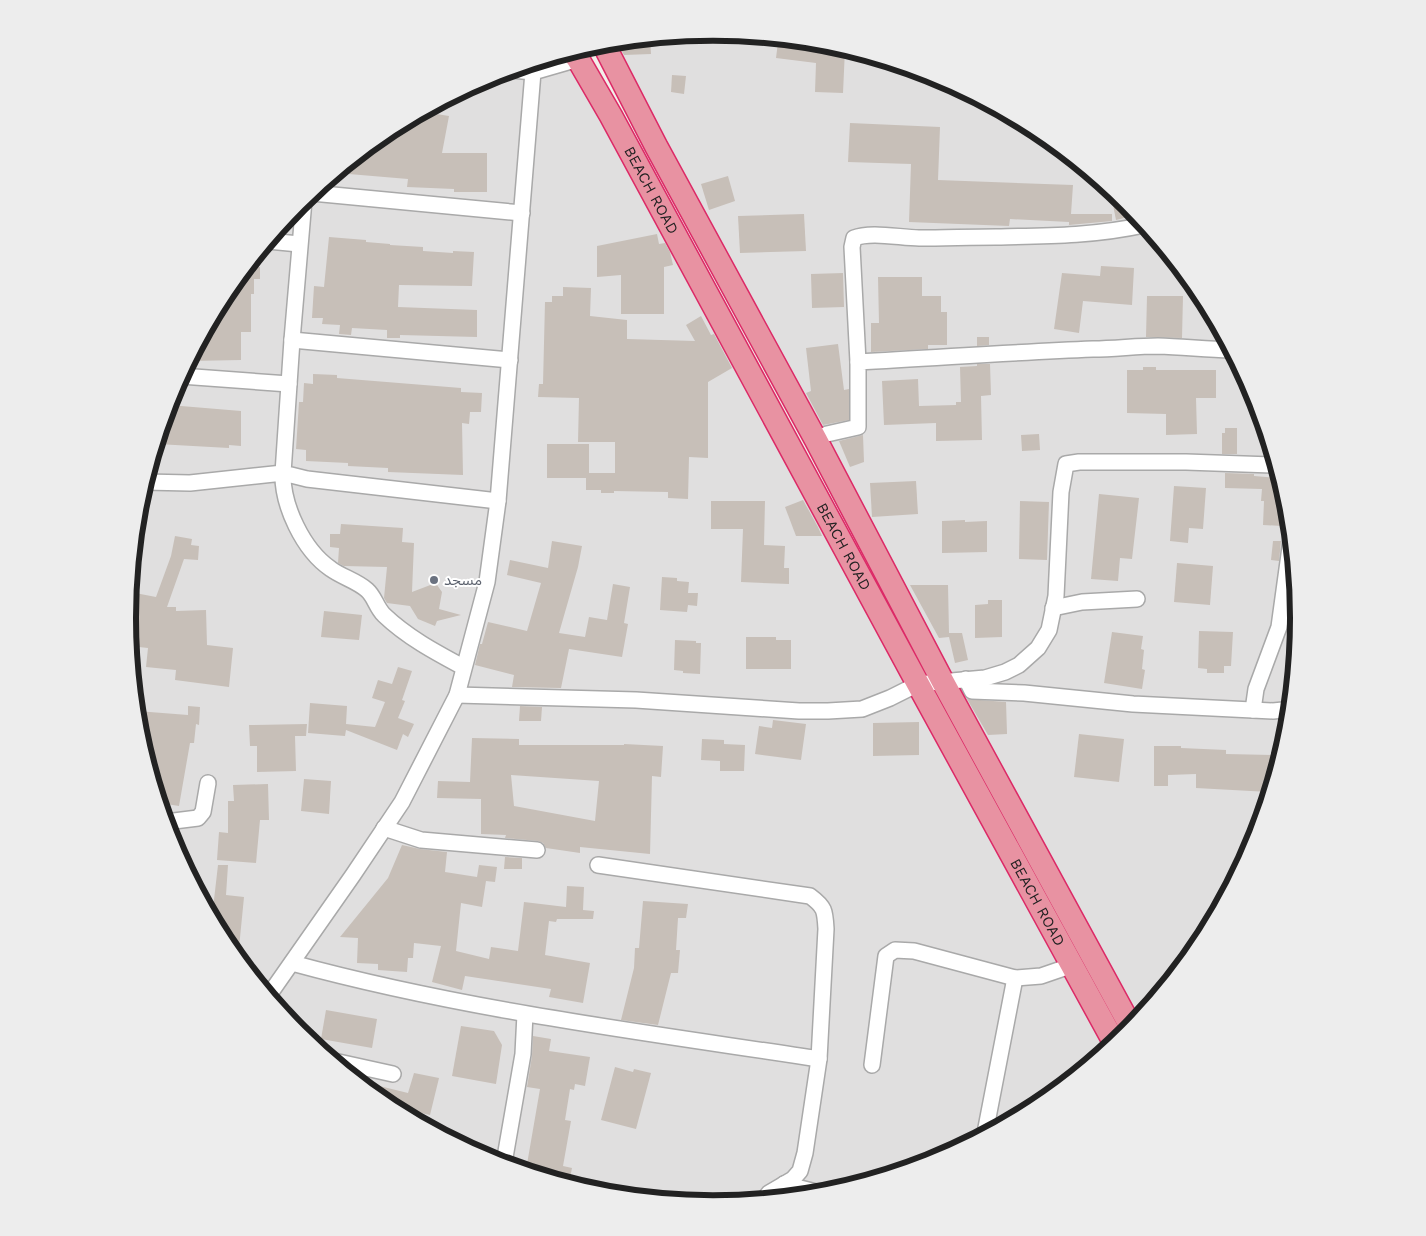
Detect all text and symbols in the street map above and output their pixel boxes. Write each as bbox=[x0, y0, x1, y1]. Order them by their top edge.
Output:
street label: BEACH ROAD bbox=[620, 143, 682, 237]
street label: BEACH ROAD bbox=[813, 500, 875, 594]
place label: مسجد bbox=[444, 571, 482, 589]
marker: مسجد bbox=[428, 574, 440, 586]
street label: BEACH ROAD bbox=[1006, 855, 1069, 949]

